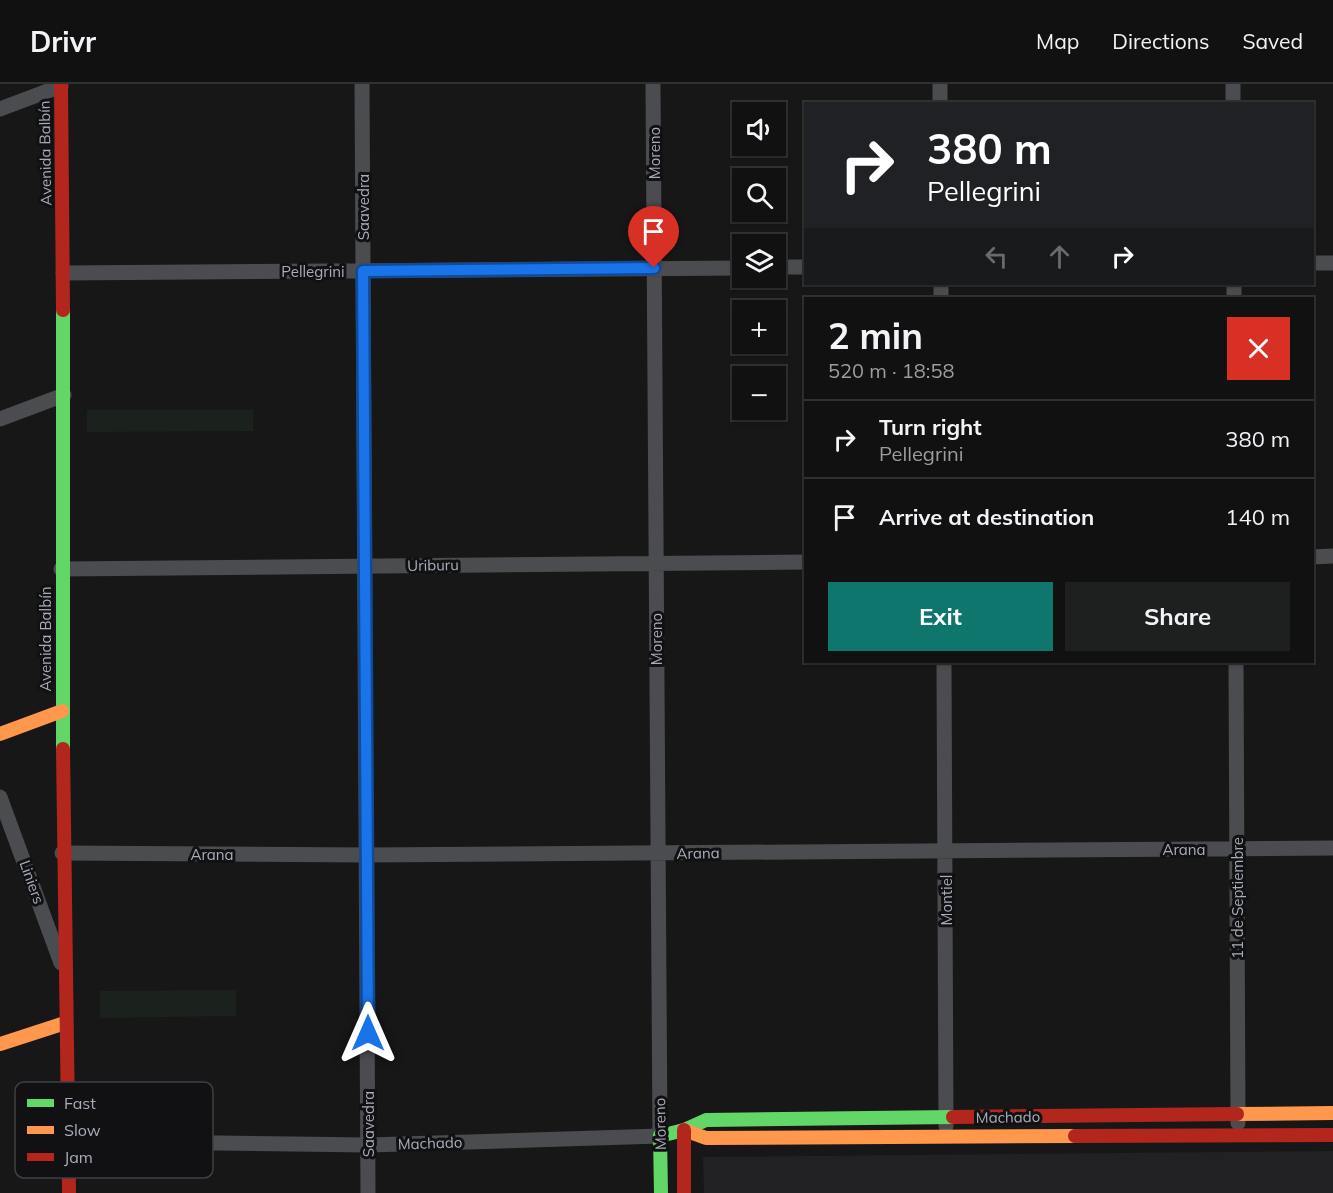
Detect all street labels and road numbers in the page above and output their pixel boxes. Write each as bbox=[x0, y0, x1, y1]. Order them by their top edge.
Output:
street label: Avenida Balbín bbox=[35, 100, 55, 206]
street label: Moreno bbox=[645, 127, 664, 179]
street label: Saavedra bbox=[354, 174, 373, 240]
street label: Pellegrini bbox=[281, 262, 345, 281]
street label: Uriburu bbox=[407, 555, 459, 575]
street label: Avenida Balbín bbox=[36, 586, 55, 692]
street label: Moreno bbox=[647, 613, 666, 665]
street label: 11 de Septiembre bbox=[1228, 837, 1247, 959]
street label: Arana bbox=[1162, 840, 1206, 859]
street label: Arana bbox=[676, 843, 720, 863]
street label: Arana bbox=[190, 845, 234, 864]
street label: Liniers bbox=[15, 858, 49, 906]
street label: Montiel bbox=[937, 875, 956, 925]
street label: Saavedra bbox=[359, 1091, 378, 1157]
street label: Moreno bbox=[650, 1098, 670, 1150]
street label: Machado bbox=[976, 1107, 1040, 1127]
street label: Machado bbox=[397, 1132, 463, 1154]

